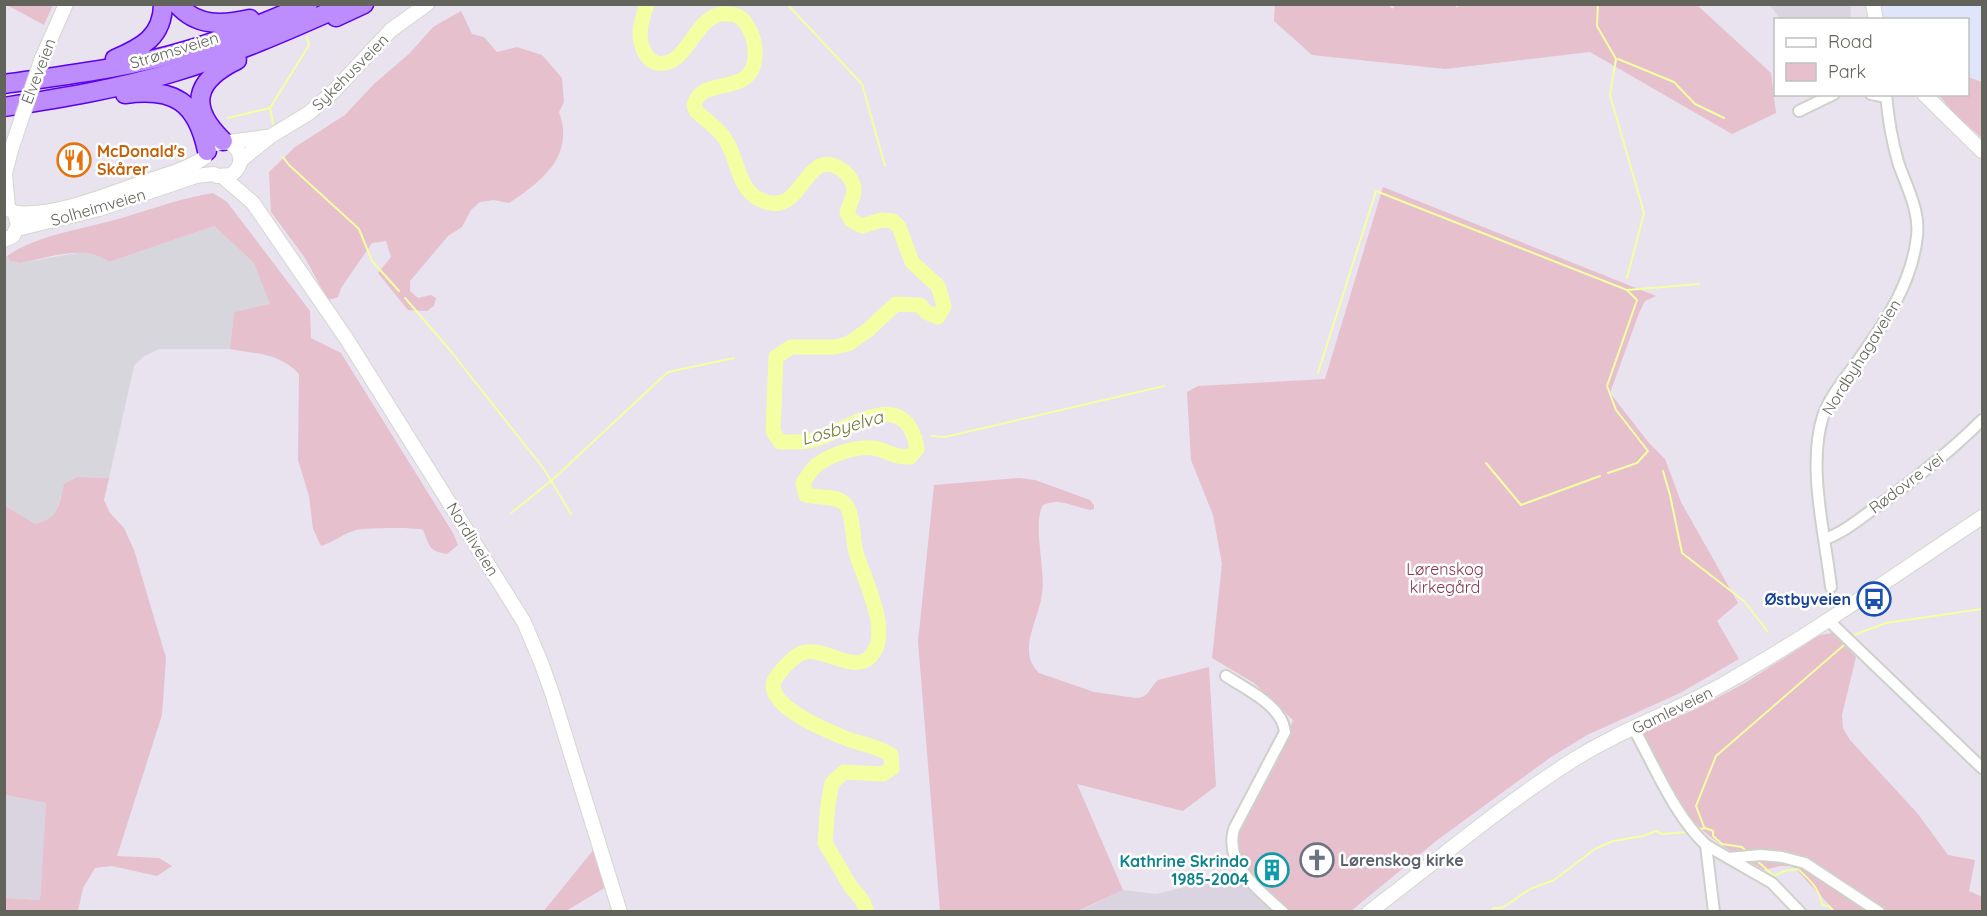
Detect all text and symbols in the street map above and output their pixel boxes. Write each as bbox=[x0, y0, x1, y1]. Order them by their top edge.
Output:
legend bbox=[1774, 18, 1969, 96]
street label: Strømsveien bbox=[127, 27, 221, 73]
street label: Sykehusveien bbox=[308, 30, 392, 114]
text: Road bbox=[1828, 30, 1873, 53]
street label: Elveveien bbox=[16, 35, 60, 107]
text: Park bbox=[1828, 60, 1866, 83]
place label: McDonald's Skårer bbox=[97, 141, 185, 179]
restaurant icon: McDonald's Skårer bbox=[56, 142, 92, 178]
street label: Solheimveien bbox=[48, 184, 148, 230]
street label: Nordbyhagaveien bbox=[1817, 295, 1905, 419]
water label: Losbyelva bbox=[798, 405, 887, 450]
street label: Rødovre vei bbox=[1865, 448, 1947, 518]
street label: Nordliveien bbox=[443, 498, 503, 580]
park label: Lørenskog kirkegård bbox=[1406, 559, 1484, 597]
bus stop icon: Østbyveien bbox=[1856, 581, 1892, 617]
place label: Østbyveien bbox=[1764, 589, 1851, 609]
street label: Gamleveien bbox=[1628, 682, 1716, 738]
church icon: Lørenskog kirke bbox=[1299, 842, 1335, 878]
place label: Lørenskog kirke bbox=[1340, 850, 1464, 870]
place label: Kathrine Skrindo 1985-2004 bbox=[1119, 851, 1250, 889]
building icon: Kathrine Skrindo 1985-2004 bbox=[1254, 852, 1290, 888]

